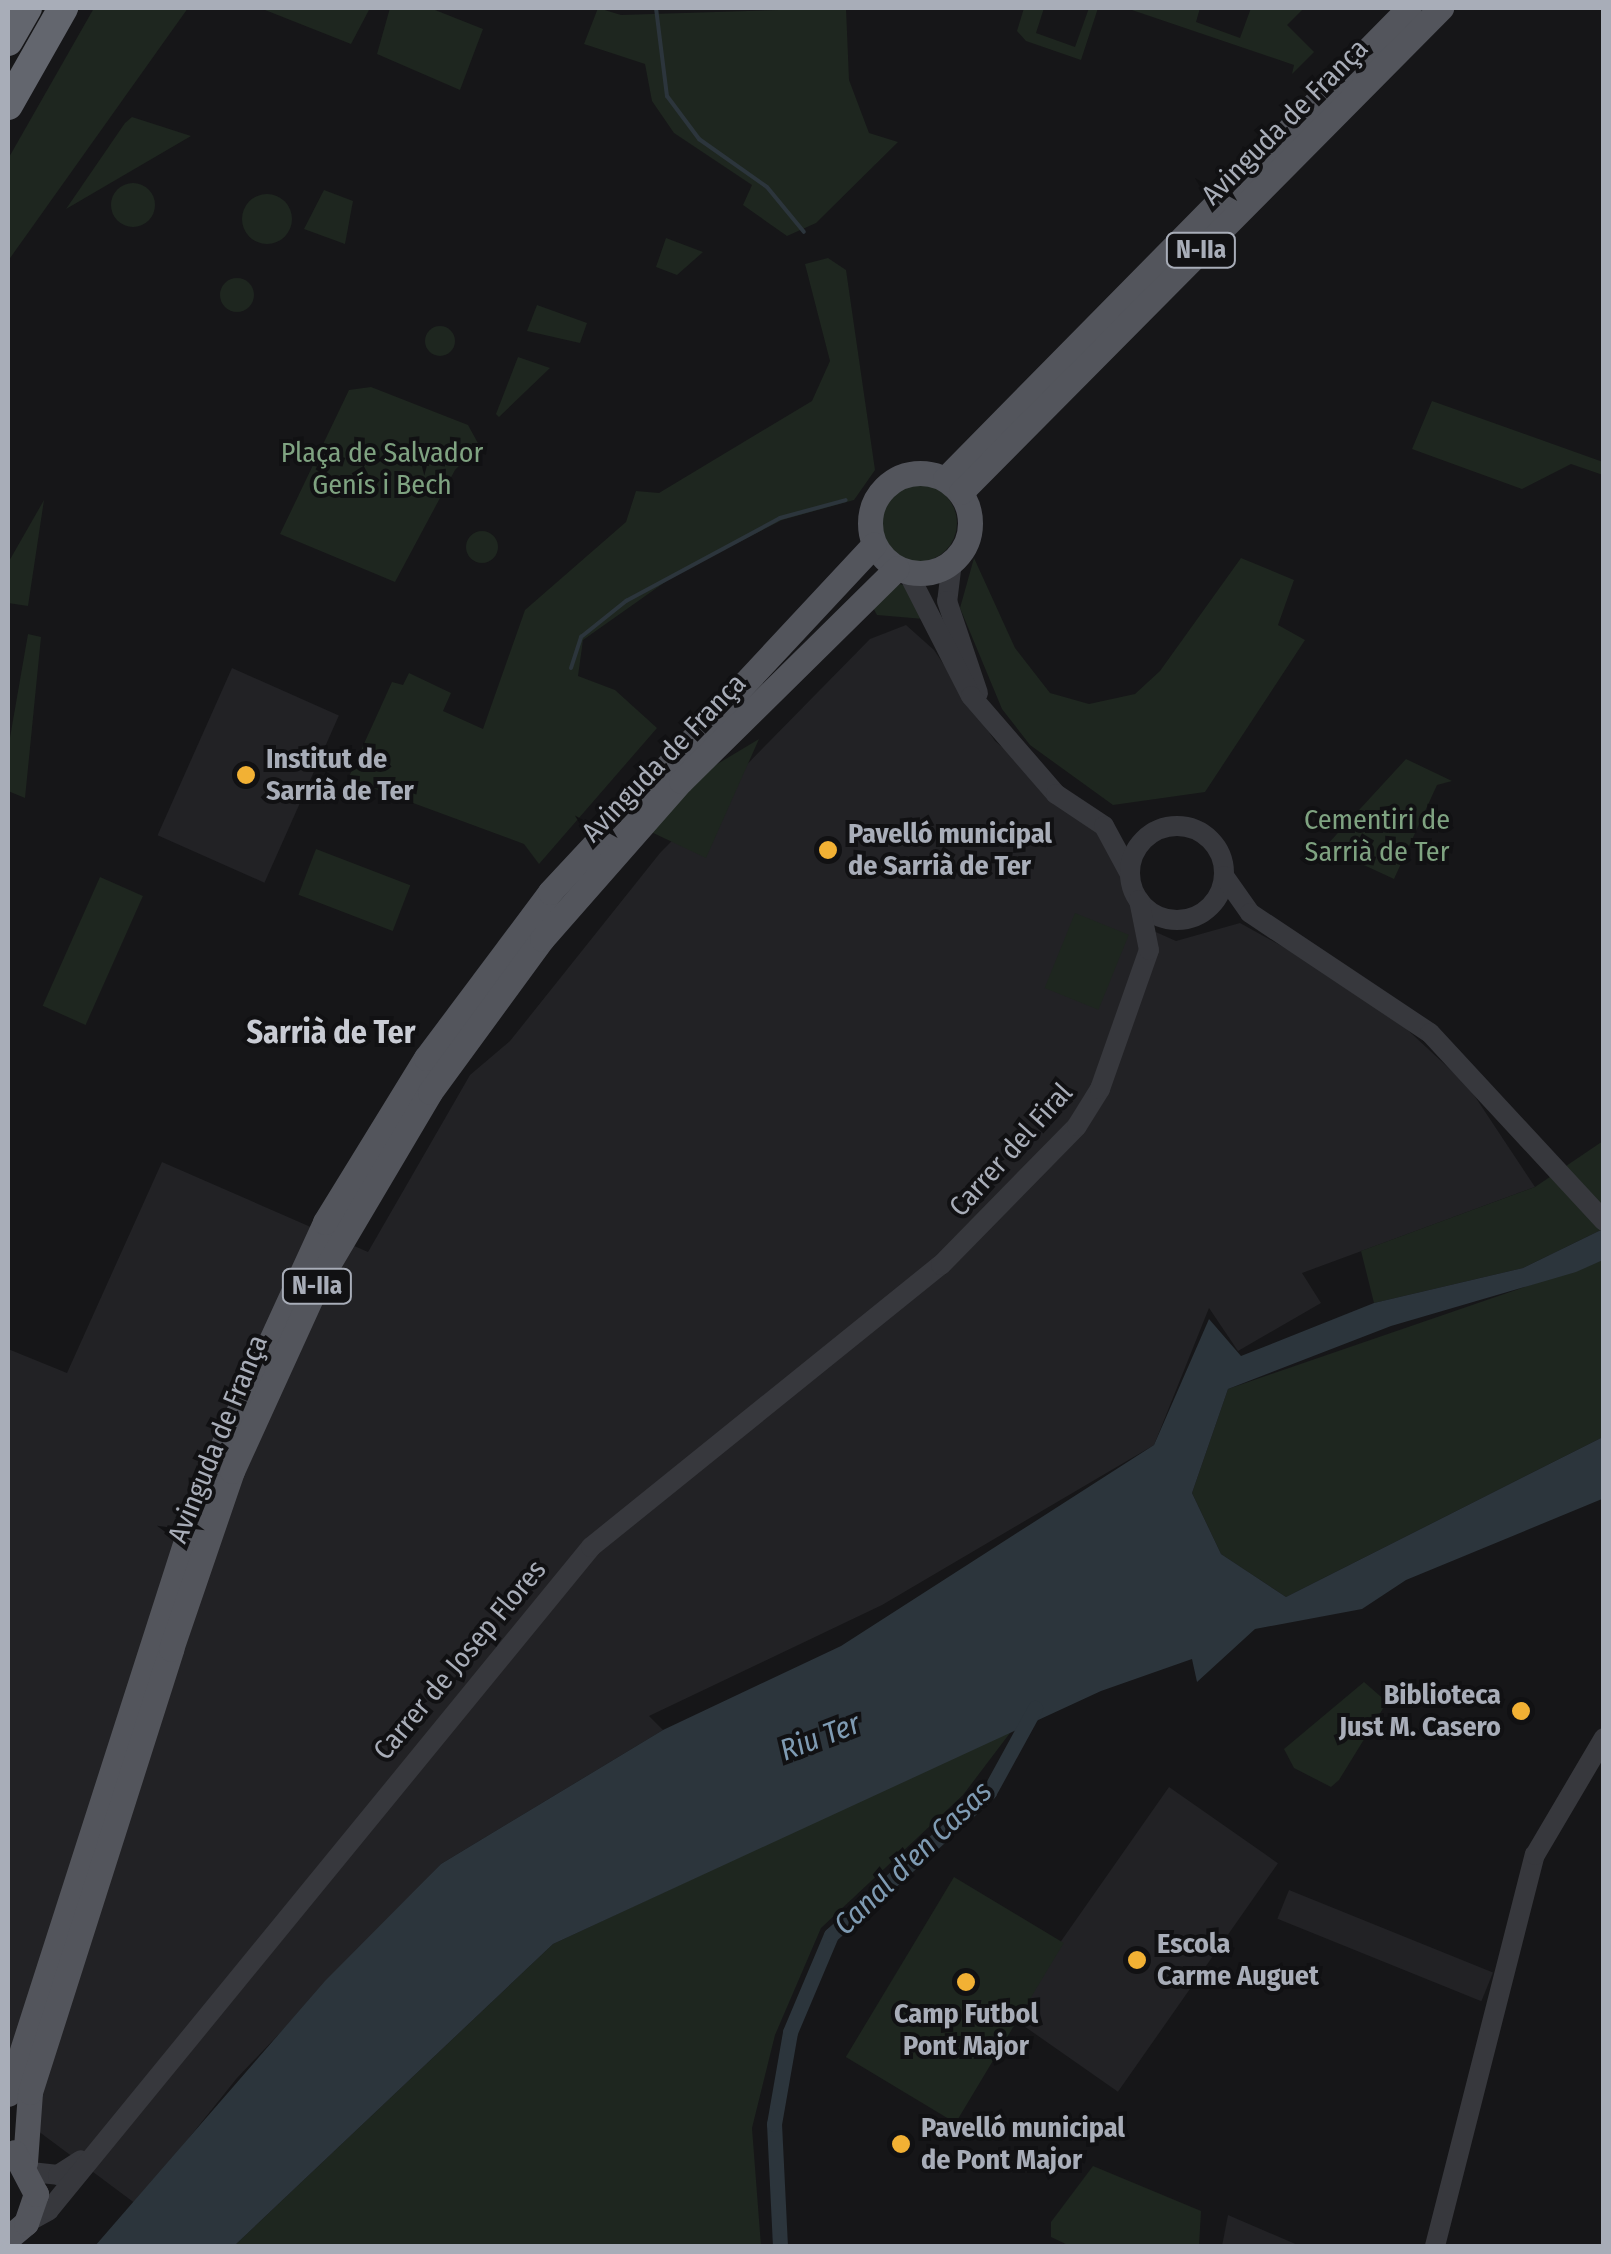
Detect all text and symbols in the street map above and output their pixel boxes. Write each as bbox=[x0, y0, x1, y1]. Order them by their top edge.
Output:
street label: Avinguda de França bbox=[1195, 32, 1375, 212]
road number: N-IIa bbox=[1164, 230, 1238, 270]
park label: Plaça de Salvador Genís i Bech bbox=[281, 436, 483, 502]
street label: Avinguda de França bbox=[575, 667, 753, 849]
place label: Institut de Sarrià de Ter bbox=[266, 742, 414, 808]
marker: Institut de Sarrià de Ter bbox=[235, 764, 257, 786]
park label: Cementiri de Sarrià de Ter bbox=[1304, 803, 1450, 869]
place label: Pavelló municipal de Sarrià de Ter bbox=[848, 817, 1052, 883]
marker: Pavelló municipal de Sarrià de Ter bbox=[817, 839, 839, 861]
district label: Sarrià de Ter bbox=[247, 1013, 415, 1051]
street label: Carrer del Firal bbox=[942, 1076, 1080, 1224]
road number: N-IIa bbox=[280, 1266, 354, 1306]
street label: Avinguda de França bbox=[161, 1330, 275, 1548]
street label: Carrer de Josep Flores bbox=[367, 1553, 553, 1767]
place label: Biblioteca Just M. Casero bbox=[1339, 1678, 1501, 1744]
marker: Biblioteca Just M. Casero bbox=[1510, 1700, 1532, 1722]
water label: Riu Ter bbox=[775, 1705, 865, 1769]
water label: Canal d'en Casas bbox=[827, 1774, 999, 1942]
place label: Escola Carme Auguet bbox=[1157, 1927, 1319, 1993]
marker: Escola Carme Auguet bbox=[1126, 1949, 1148, 1971]
marker: Camp Futbol Pont Major bbox=[955, 1971, 977, 1993]
place label: Camp Futbol Pont Major bbox=[894, 1997, 1038, 2063]
place label: Pavelló municipal de Pont Major bbox=[921, 2111, 1125, 2177]
marker: Pavelló municipal de Pont Major bbox=[890, 2133, 912, 2155]

